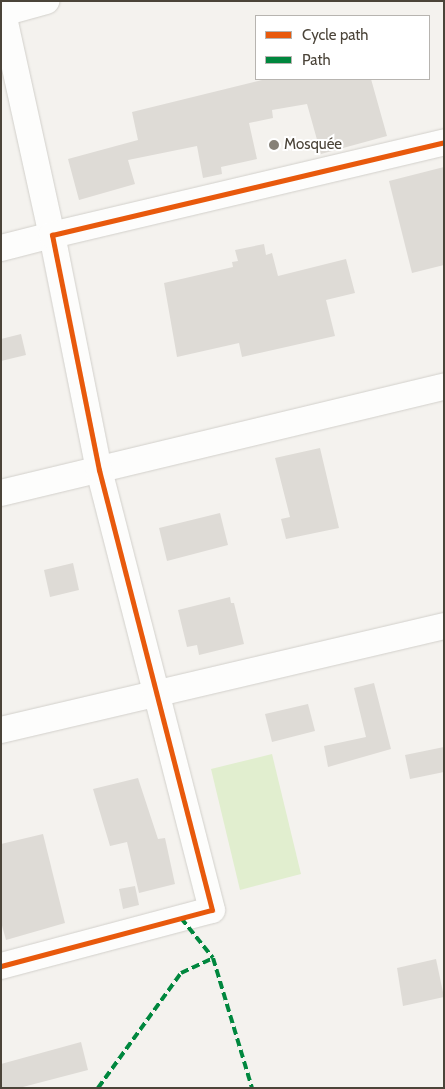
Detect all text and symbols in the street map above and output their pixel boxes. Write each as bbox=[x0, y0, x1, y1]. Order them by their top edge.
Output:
legend bbox=[255, 15, 430, 80]
text: Cycle path bbox=[302, 26, 368, 44]
text: Path bbox=[302, 51, 331, 69]
place label: Mosquée bbox=[284, 136, 342, 154]
marker: Mosquée bbox=[268, 139, 280, 151]

